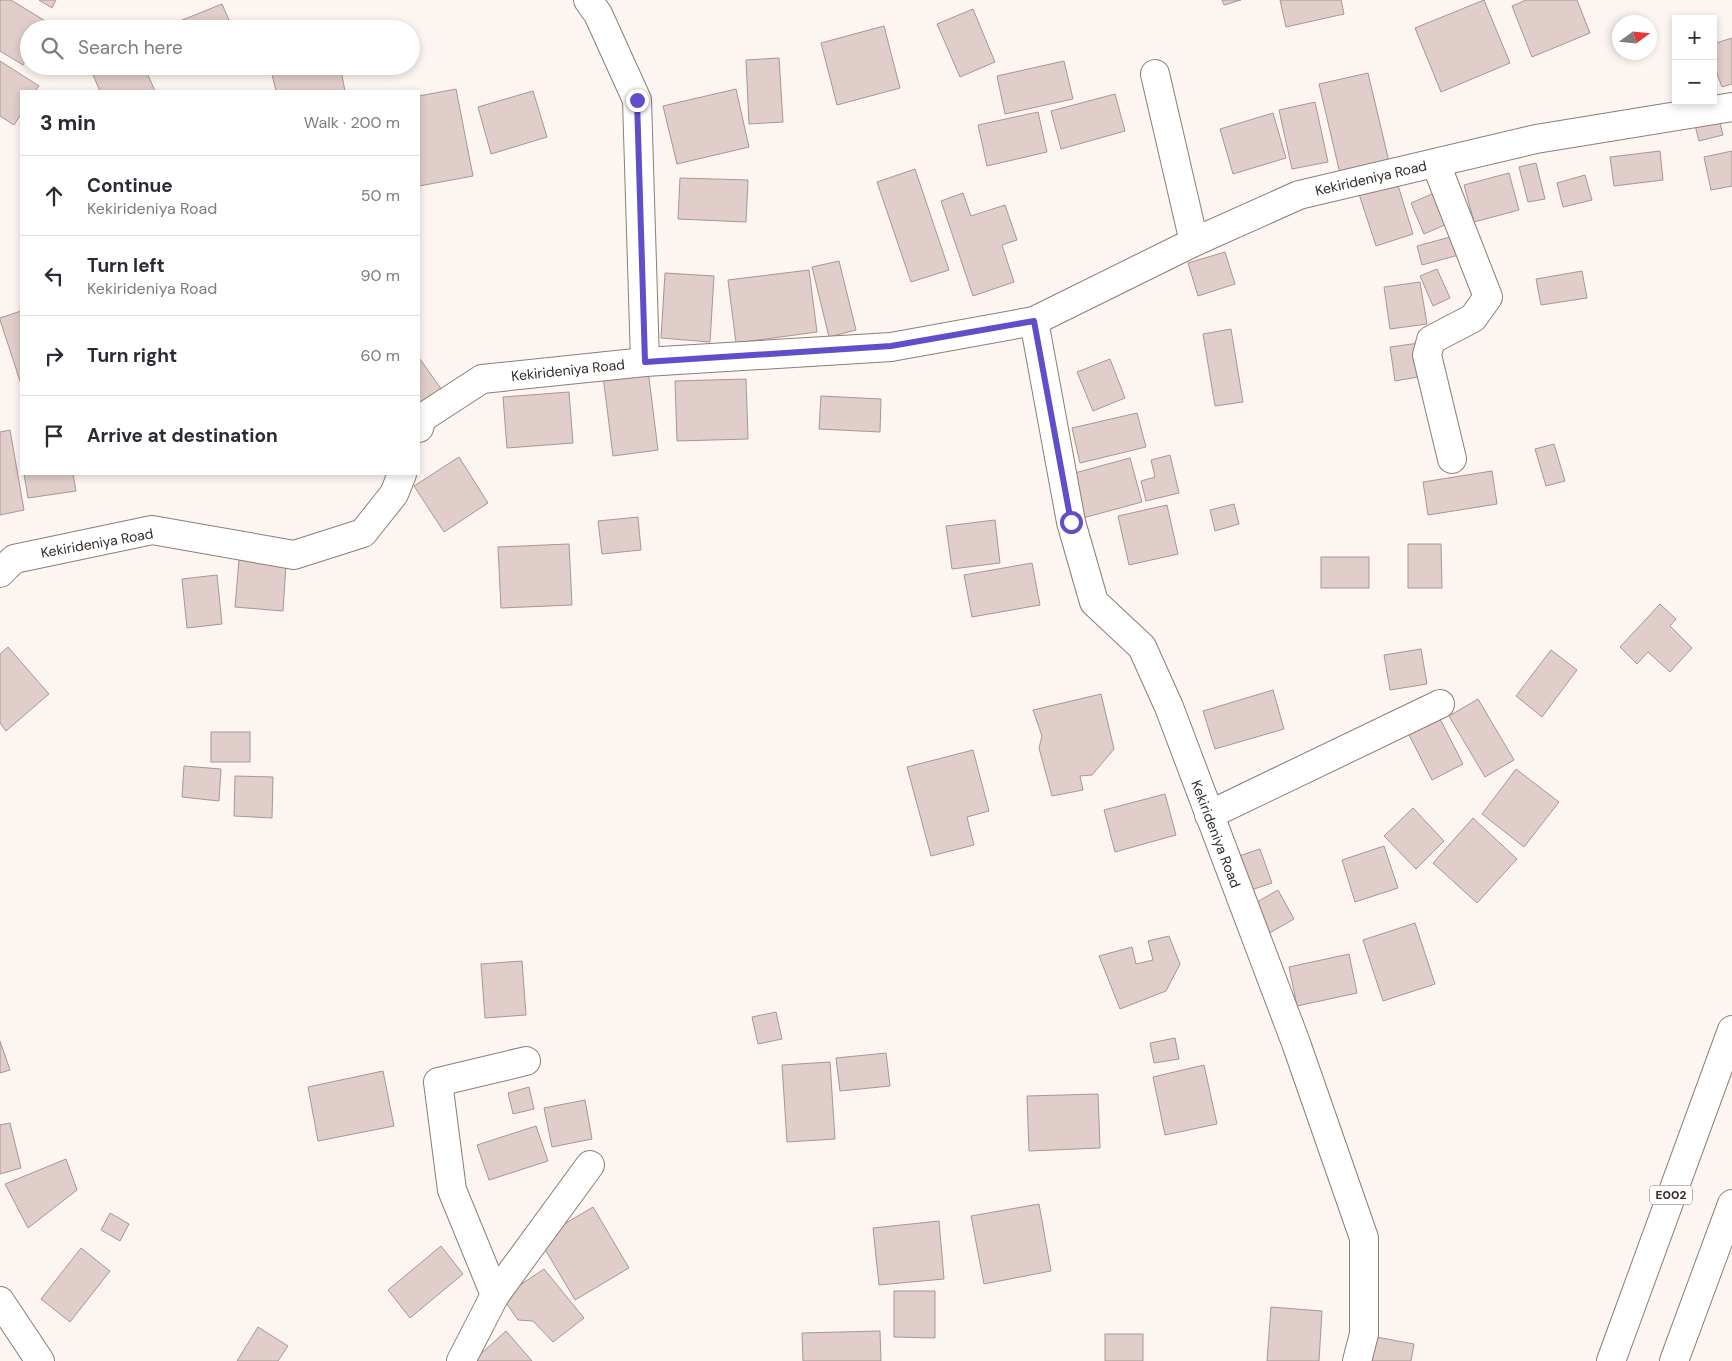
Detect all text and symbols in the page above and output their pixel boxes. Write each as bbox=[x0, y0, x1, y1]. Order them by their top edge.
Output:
north arrow bbox=[1612, 15, 1657, 60]
map controls bbox=[1672, 15, 1717, 105]
button: + bbox=[1672, 15, 1717, 60]
search box bbox=[20, 20, 420, 75]
icon: search bbox=[38, 34, 66, 62]
text: Search here bbox=[78, 35, 183, 60]
button: − bbox=[1672, 60, 1717, 105]
route end bbox=[626, 89, 649, 112]
text: 3 min bbox=[40, 109, 96, 137]
text: Walk · 200 m bbox=[304, 112, 400, 133]
street label: Kekirideniya Road bbox=[1313, 156, 1429, 200]
text: Continue bbox=[87, 173, 173, 198]
icon: ahead bbox=[40, 182, 68, 210]
text: 50 m bbox=[361, 185, 400, 206]
text: Kekirideniya Road bbox=[87, 198, 217, 219]
text: Turn left bbox=[87, 253, 165, 278]
icon: left bbox=[40, 262, 68, 290]
text: 90 m bbox=[360, 265, 400, 286]
text: Kekirideniya Road bbox=[87, 278, 217, 299]
icon: right bbox=[40, 342, 68, 370]
text: Turn right bbox=[87, 343, 177, 368]
text: 60 m bbox=[360, 345, 400, 366]
street label: Kekirideniya Road bbox=[510, 355, 626, 385]
icon: arrive bbox=[40, 422, 68, 450]
text: Arrive at destination bbox=[87, 423, 278, 448]
route start bbox=[1060, 511, 1083, 534]
street label: Kekirideniya Road bbox=[39, 524, 155, 562]
street label: Kekirideniya Road bbox=[1187, 778, 1245, 890]
road number: E002 bbox=[1650, 1186, 1692, 1204]

